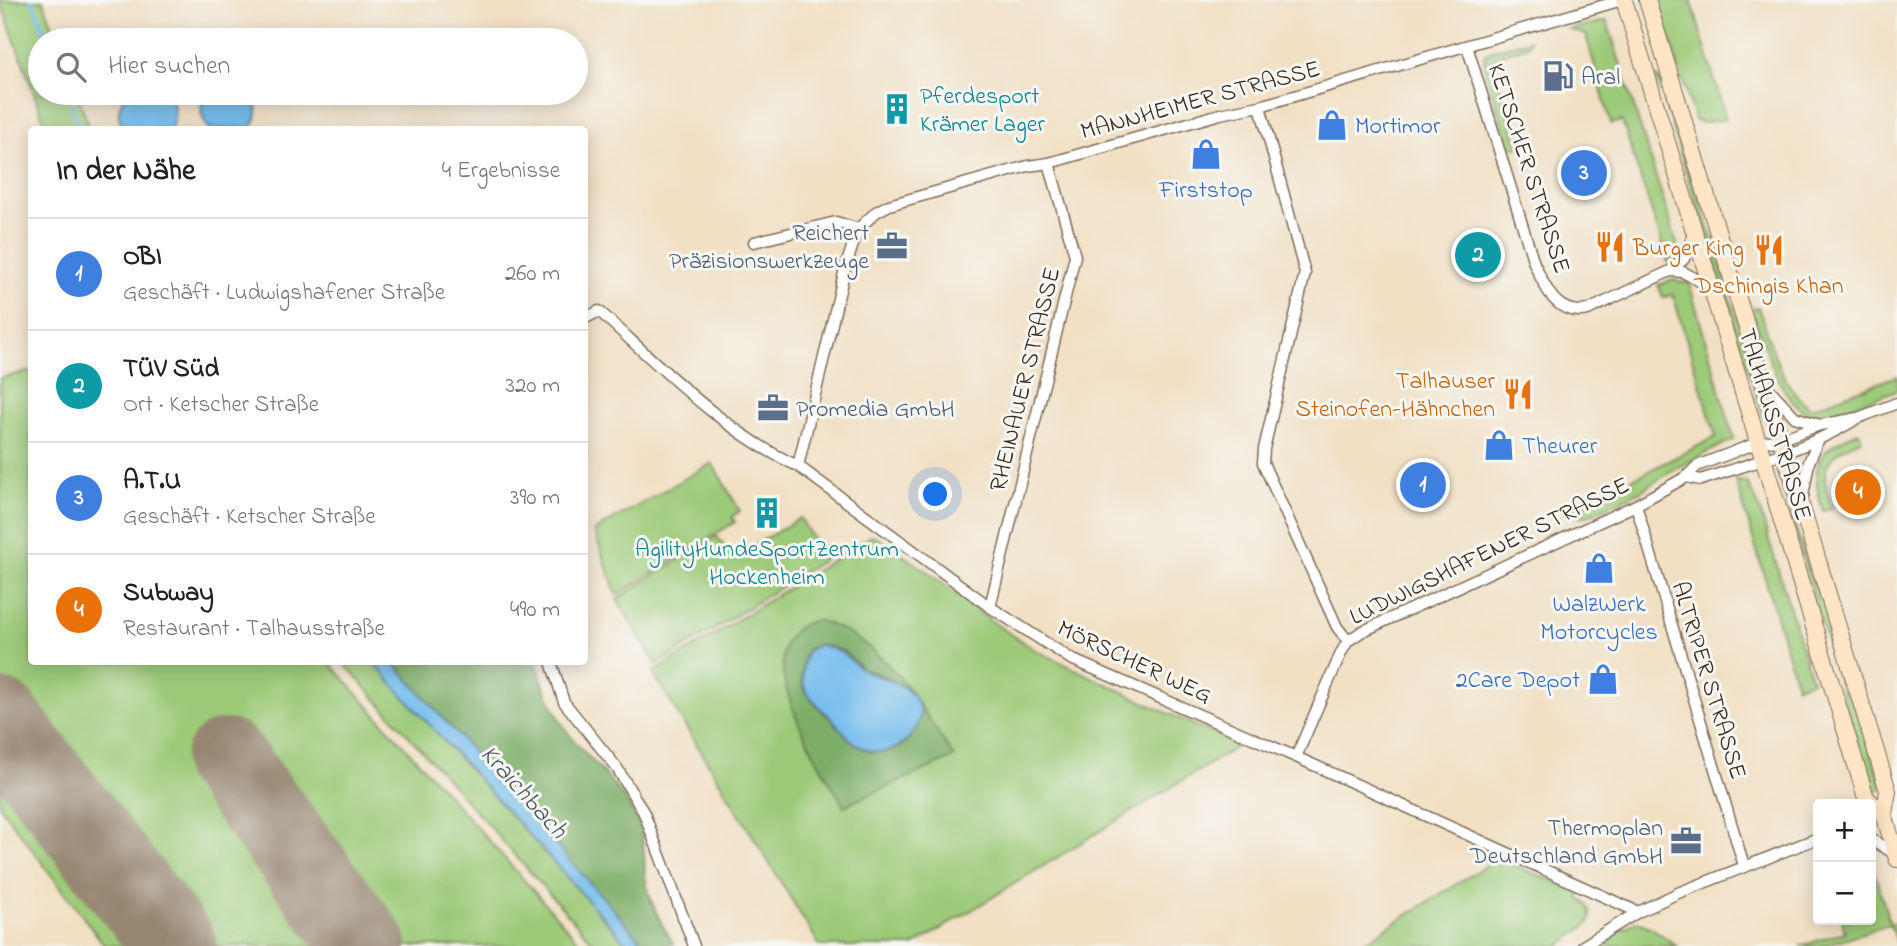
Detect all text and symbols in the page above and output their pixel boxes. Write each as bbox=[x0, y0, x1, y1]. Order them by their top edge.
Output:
search box bbox=[28, 28, 588, 105]
icon: search bbox=[52, 48, 90, 86]
text: Hier suchen bbox=[108, 48, 230, 86]
street label: MANNHEIMER STRASSE bbox=[1077, 53, 1324, 150]
street label: KETSCHER STRASSE bbox=[1477, 59, 1578, 278]
fuel station icon: Aral bbox=[1541, 59, 1575, 93]
place label: Aral bbox=[1581, 61, 1620, 96]
place label: Pferdesport Krämer Lager bbox=[920, 80, 1045, 143]
building icon: Pferdesport Krämer Lager bbox=[880, 92, 914, 126]
shop icon: Mortimor bbox=[1315, 108, 1349, 142]
place label: Mortimor bbox=[1355, 110, 1441, 145]
shop icon: Firststop bbox=[1189, 137, 1223, 171]
pin: 3 bbox=[1561, 147, 1607, 199]
text: In der Nähe bbox=[56, 150, 196, 194]
text: 4 Ergebnisse bbox=[442, 155, 560, 188]
place label: Firststop bbox=[1158, 174, 1253, 209]
place label: Reichert Präzisionswerkzeuge bbox=[669, 217, 869, 280]
office icon: Reichert Präzisionswerkzeuge bbox=[875, 229, 909, 263]
pin: 2 bbox=[1455, 229, 1501, 281]
restaurant icon: Burger King bbox=[1593, 230, 1627, 264]
place label: Burger King bbox=[1632, 232, 1744, 267]
restaurant icon: Dschingis Khan bbox=[1752, 233, 1786, 267]
text: OBI bbox=[123, 239, 162, 277]
text: 1 bbox=[75, 258, 83, 291]
text: 260 m bbox=[505, 258, 560, 291]
street label: RHEINAUER STRASSE bbox=[982, 264, 1071, 495]
place label: Dschingis Khan bbox=[1693, 270, 1844, 305]
text: Geschäft · Ludwigshafener Straße bbox=[123, 277, 445, 310]
street label: TALHAUSSTRASSE bbox=[1728, 324, 1819, 525]
text: TÜV Süd bbox=[123, 351, 219, 389]
place label: Talhauser Steinofen-Hähnchen bbox=[1295, 365, 1496, 428]
text: 2 bbox=[73, 370, 85, 403]
text: 320 m bbox=[506, 370, 560, 403]
restaurant icon: Talhauser Steinofen-Hähnchen bbox=[1501, 377, 1535, 411]
text: Ort · Ketscher Straße bbox=[123, 389, 319, 422]
office icon: Promedia GmbH bbox=[756, 391, 790, 425]
place label: Promedia GmbH bbox=[796, 393, 955, 428]
shop icon: Theurer bbox=[1482, 428, 1516, 462]
place label: Theurer bbox=[1522, 430, 1598, 465]
pin: 1 bbox=[1400, 459, 1446, 511]
text: A.T.U bbox=[123, 463, 181, 501]
pin: 4 bbox=[1835, 466, 1881, 518]
street label: LUDWIGSHAFENER STRASSE bbox=[1344, 469, 1636, 635]
your location bbox=[918, 477, 952, 511]
text: 3 bbox=[74, 482, 84, 515]
text: 390 m bbox=[510, 482, 560, 515]
building icon: AgilityHundeSportZentrum Hockenheim bbox=[750, 496, 784, 530]
text: Geschäft · Ketscher Straße bbox=[123, 501, 376, 534]
place label: AgilityHundeSportZentrum Hockenheim bbox=[635, 533, 899, 596]
shop icon: WalzWerk Motorcycles bbox=[1582, 551, 1616, 585]
text: Subway bbox=[123, 575, 214, 613]
street label: ALTRIPER STRASSE bbox=[1661, 578, 1754, 784]
place label: WalzWerk Motorcycles bbox=[1540, 588, 1658, 652]
text: 4 bbox=[74, 594, 84, 627]
text: 490 m bbox=[510, 594, 560, 627]
street label: MÖRSCHER WEG bbox=[1051, 612, 1217, 714]
text: Restaurant · Talhausstraße bbox=[123, 613, 385, 646]
shop icon: 2Care Depot bbox=[1586, 662, 1620, 696]
place label: 2Care Depot bbox=[1456, 664, 1580, 699]
water label: Kraichbach bbox=[470, 738, 576, 849]
map controls bbox=[1813, 799, 1876, 925]
button: + bbox=[1813, 799, 1876, 862]
place label: Thermoplan Deutschland GmbH bbox=[1469, 812, 1663, 875]
office icon: Thermoplan Deutschland GmbH bbox=[1669, 824, 1703, 858]
button: − bbox=[1813, 862, 1876, 925]

